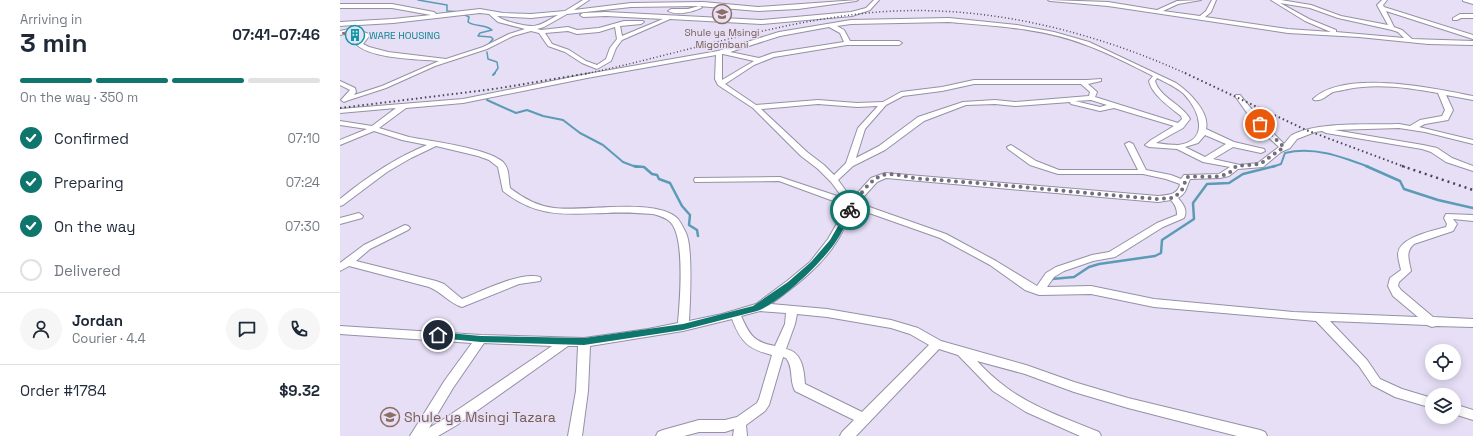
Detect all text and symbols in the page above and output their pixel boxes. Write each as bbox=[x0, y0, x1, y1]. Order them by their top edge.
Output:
school or university icon: Shule ya Msingi Migombani bbox=[711, 3, 733, 25]
text: Arriving in bbox=[20, 11, 82, 28]
building icon: WARE HOUSING bbox=[344, 24, 366, 46]
text: 07:41–07:46 bbox=[232, 25, 320, 44]
text: 3 min bbox=[20, 26, 88, 60]
place label: Shule ya Msingi Migombani bbox=[684, 26, 760, 51]
place label: WARE HOUSING bbox=[369, 29, 440, 42]
text: On the way · 350 m bbox=[20, 89, 138, 106]
pin bbox=[1243, 107, 1277, 141]
icon: bag bbox=[1249, 113, 1271, 135]
icon: check bbox=[20, 127, 42, 149]
text: Confirmed bbox=[54, 129, 129, 148]
text: 07:10 bbox=[288, 130, 320, 147]
icon: check bbox=[20, 171, 42, 193]
text: Preparing bbox=[54, 173, 124, 192]
text: 07:24 bbox=[286, 174, 320, 191]
courier bbox=[830, 190, 870, 230]
icon: bike bbox=[839, 199, 861, 221]
icon: check bbox=[20, 215, 42, 237]
text: On the way bbox=[54, 217, 135, 236]
text: 07:30 bbox=[285, 218, 320, 235]
text: Delivered bbox=[54, 261, 121, 280]
button: person bbox=[20, 308, 62, 350]
button: chat bbox=[226, 308, 268, 350]
button: phone bbox=[278, 308, 320, 350]
text: Jordan bbox=[72, 311, 123, 330]
pin bbox=[421, 318, 455, 352]
icon: home bbox=[427, 324, 449, 346]
text: Courier · 4.4 bbox=[72, 330, 146, 347]
map controls bbox=[1425, 344, 1461, 424]
button: locate bbox=[1425, 344, 1461, 380]
text: Order #1784 bbox=[20, 381, 106, 400]
text: $9.32 bbox=[279, 381, 320, 400]
button: layers bbox=[1425, 388, 1461, 424]
school or university icon: Shule ya Msingi Tazara bbox=[379, 406, 401, 428]
place label: Shule ya Msingi Tazara bbox=[404, 408, 556, 426]

